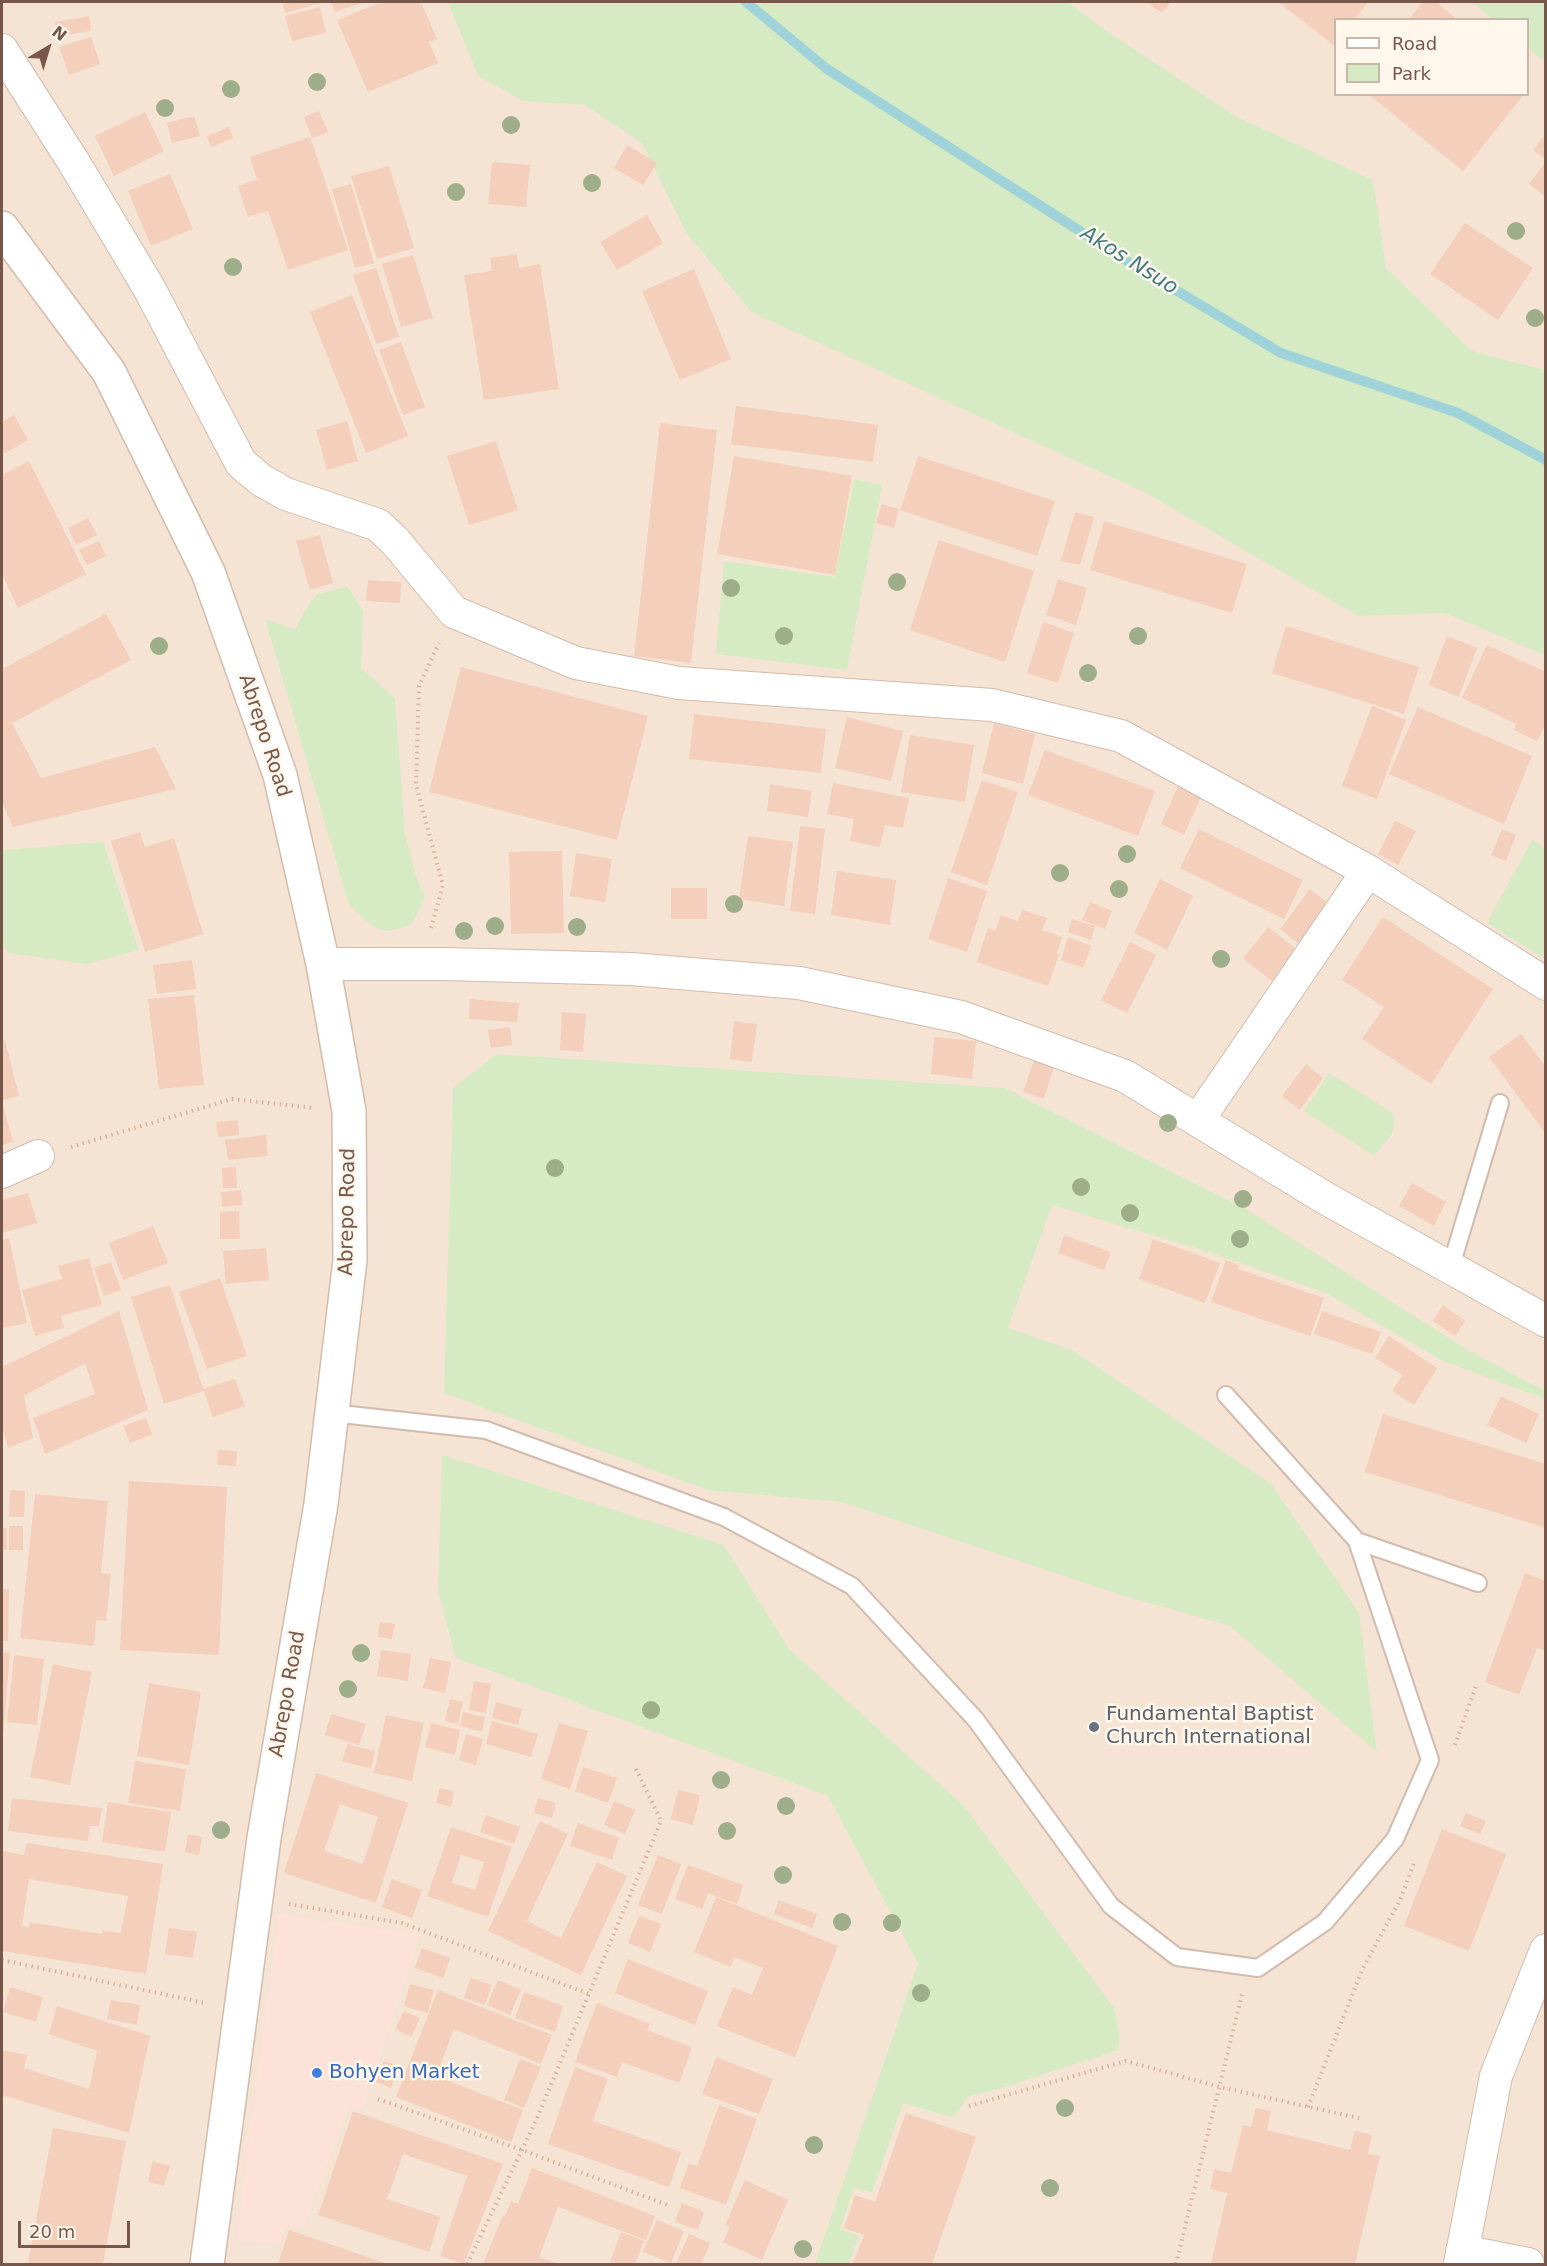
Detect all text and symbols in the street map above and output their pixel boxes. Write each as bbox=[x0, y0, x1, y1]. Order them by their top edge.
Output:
north arrow bbox=[18, 18, 78, 78]
legend bbox=[1334, 18, 1529, 96]
text: N bbox=[48, 22, 71, 45]
text: Road bbox=[1392, 33, 1437, 54]
text: Park bbox=[1392, 63, 1431, 84]
water label: Akos Nsuo bbox=[1076, 221, 1182, 301]
street label: Abrepo Road bbox=[233, 671, 295, 801]
street label: Abrepo Road bbox=[335, 1148, 361, 1276]
street label: Abrepo Road bbox=[265, 1629, 311, 1759]
place label: Fundamental Baptist Church International bbox=[1106, 1703, 1314, 1750]
marker: Fundamental Baptist Church International bbox=[1087, 1720, 1101, 1734]
place label: Bohyen Market bbox=[329, 2061, 480, 2085]
marker: Bohyen Market bbox=[310, 2066, 324, 2080]
scale bar bbox=[21, 2209, 134, 2247]
text: 20 m bbox=[29, 2221, 75, 2242]

